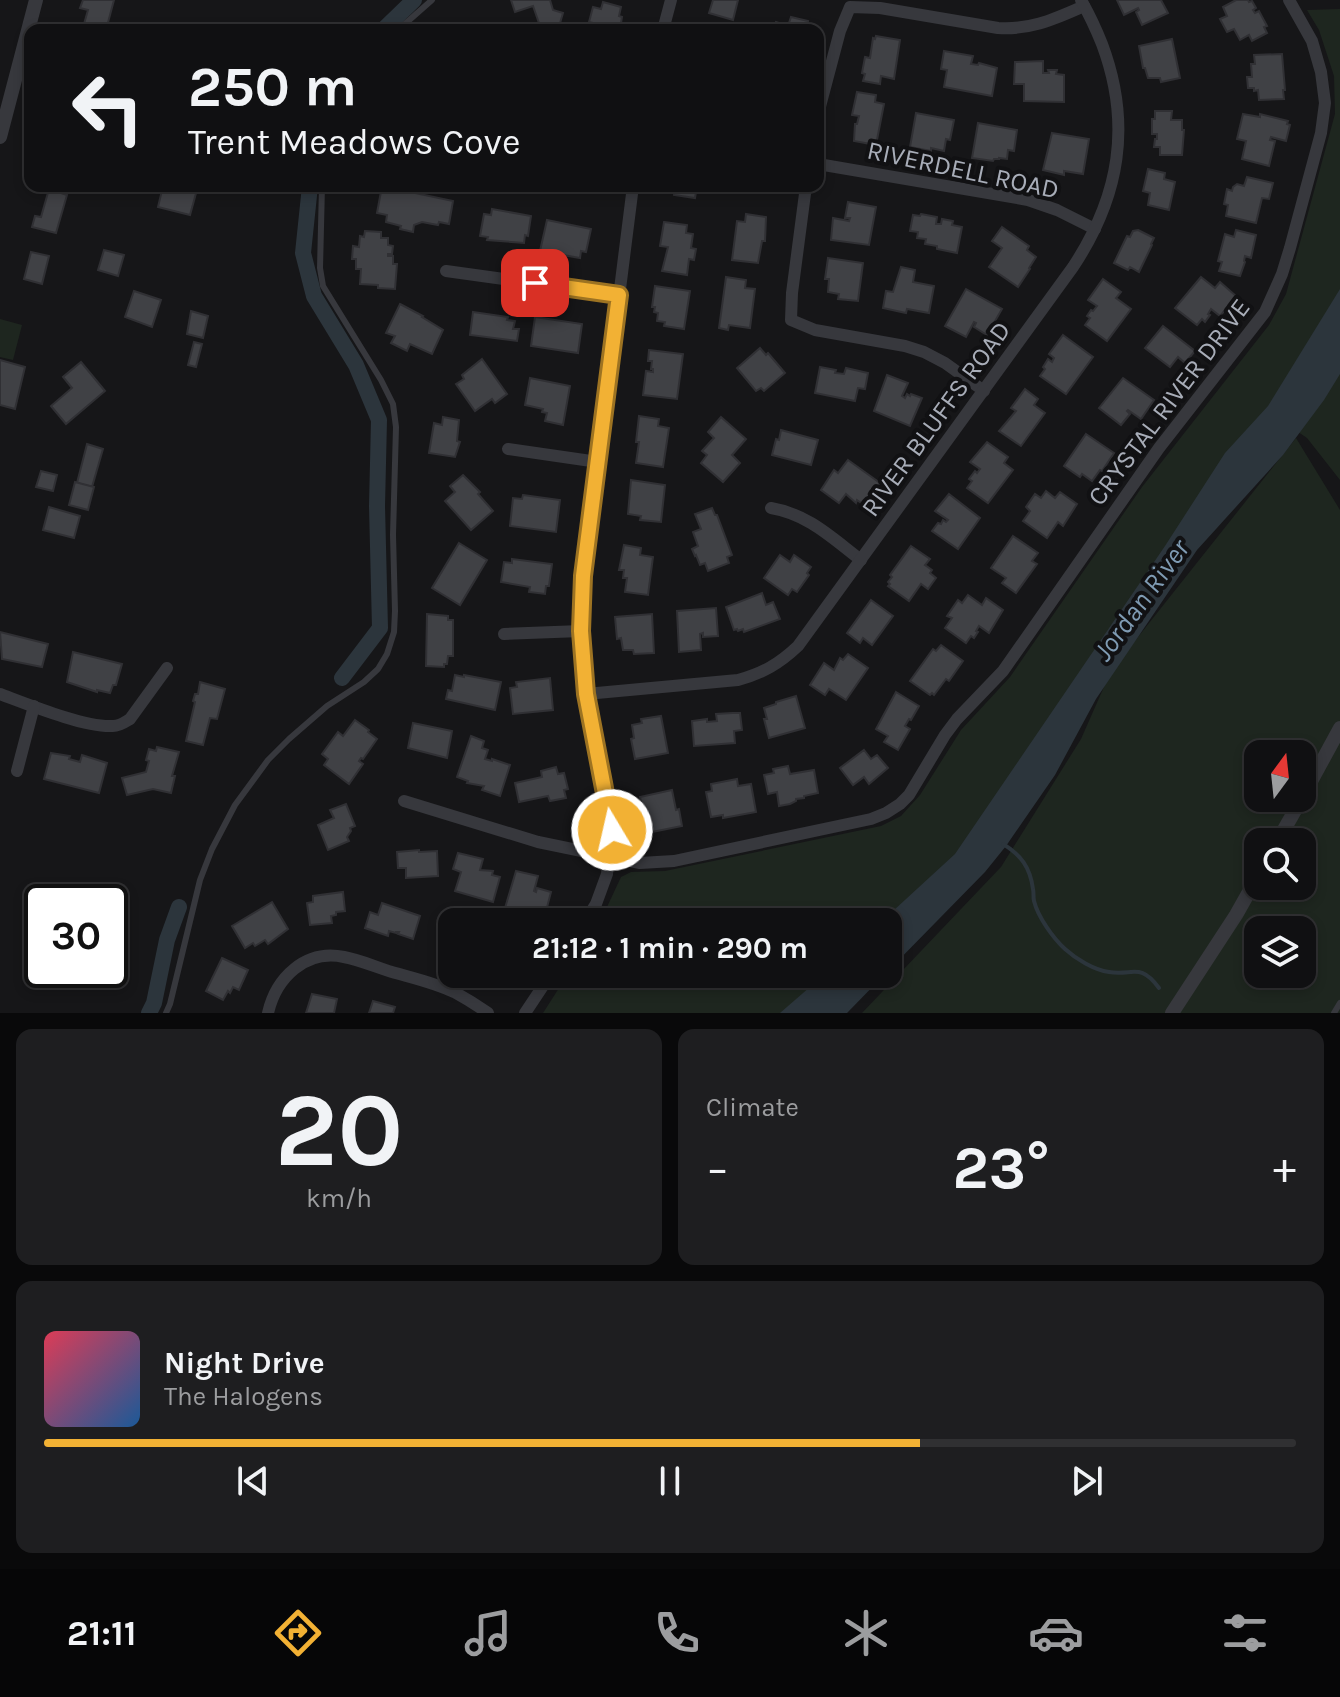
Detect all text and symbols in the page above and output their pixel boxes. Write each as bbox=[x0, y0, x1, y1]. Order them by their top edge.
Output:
text: 250 m bbox=[188, 54, 357, 119]
icon: left bbox=[56, 56, 160, 160]
text: Trent Meadows Cove bbox=[188, 121, 520, 163]
street label: RIVERDELL ROAD bbox=[864, 135, 1062, 205]
pin bbox=[501, 249, 569, 317]
icon: arrive bbox=[513, 261, 557, 305]
street label: CRYSTAL RIVER DRIVE bbox=[1081, 293, 1257, 511]
street label: RIVER BLUFFS ROAD bbox=[855, 315, 1017, 523]
water label: Jordan River bbox=[1086, 532, 1197, 667]
north arrow bbox=[1244, 740, 1316, 812]
map controls bbox=[1244, 740, 1316, 988]
position arrow bbox=[570, 788, 654, 872]
button: search bbox=[1244, 828, 1316, 900]
speed limit sign: 30 bbox=[24, 884, 128, 988]
button: layers bbox=[1244, 916, 1316, 988]
text: 21:12 · 1 min · 290 m bbox=[532, 930, 808, 966]
text: 20 bbox=[275, 1070, 403, 1191]
text: Climate bbox=[706, 1092, 799, 1123]
text: 23° bbox=[953, 1133, 1049, 1203]
text: − bbox=[706, 1143, 729, 1194]
text: + bbox=[1273, 1143, 1296, 1194]
text: km/h bbox=[306, 1183, 372, 1214]
text: Night Drive bbox=[164, 1345, 325, 1381]
text: The Halogens bbox=[164, 1381, 323, 1412]
icon: previous bbox=[231, 1459, 275, 1503]
icon: pause bbox=[648, 1459, 692, 1503]
icon: next bbox=[1065, 1459, 1109, 1503]
icon: directions bbox=[270, 1605, 326, 1661]
icon: music bbox=[460, 1605, 516, 1661]
icon: phone bbox=[649, 1605, 705, 1661]
icon: climate bbox=[838, 1605, 894, 1661]
icon: car bbox=[1028, 1605, 1084, 1661]
icon: filters bbox=[1217, 1605, 1273, 1661]
text: 21:11 bbox=[67, 1612, 137, 1654]

